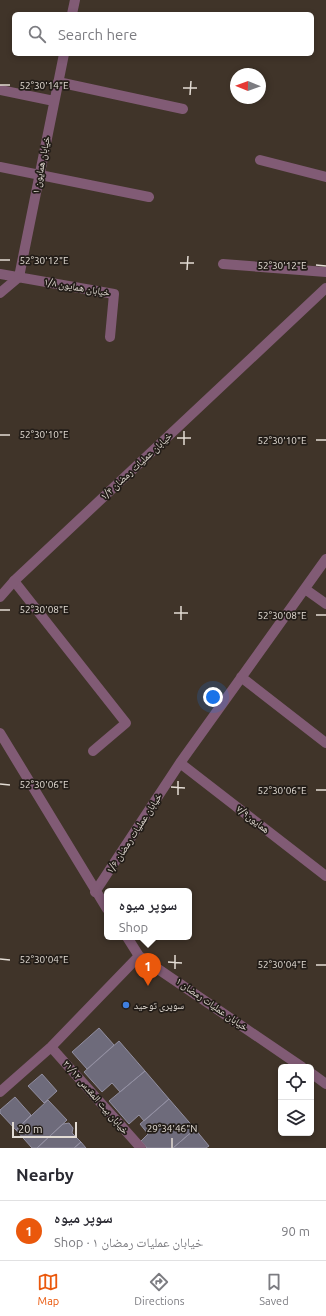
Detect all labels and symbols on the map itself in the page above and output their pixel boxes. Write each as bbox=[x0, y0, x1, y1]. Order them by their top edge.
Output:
north arrow bbox=[230, 68, 266, 104]
text: 52°30'14"E bbox=[19, 80, 69, 91]
street label: خیابان همایون ۱ bbox=[30, 135, 53, 195]
text: 52°30'12"E bbox=[19, 255, 69, 266]
text: 52°30'12"E bbox=[257, 260, 307, 271]
street label: خیابان همایون ۱/۸ bbox=[43, 276, 111, 299]
text: 52°30'10"E bbox=[19, 429, 69, 440]
street label: خیابان عملیات رمضان ۱/۴ bbox=[98, 430, 175, 503]
text: 52°30'10"E bbox=[257, 435, 307, 446]
text: 52°30'08"E bbox=[19, 604, 69, 615]
text: 52°30'08"E bbox=[257, 610, 307, 621]
your location bbox=[203, 687, 223, 707]
text: 52°30'06"E bbox=[19, 779, 69, 790]
text: 52°30'06"E bbox=[257, 785, 307, 796]
street label: خیابان عملیات رمضان ۱/۶ bbox=[104, 790, 165, 876]
street label: همایون۷/۹ bbox=[234, 803, 272, 836]
pin: 1 bbox=[135, 953, 161, 986]
text: 52°30'04"E bbox=[19, 954, 69, 965]
text: 52°30'04"E bbox=[257, 959, 307, 970]
street label: خیابان عملیات رمضان ۱ bbox=[173, 975, 251, 1034]
marker: سوپری توحید bbox=[121, 1000, 131, 1010]
place label: سوپری توحید bbox=[134, 1000, 184, 1012]
street label: خیابان بیت المقدس ۲۱/۱۲ bbox=[60, 1058, 131, 1137]
scale bar bbox=[12, 1120, 77, 1139]
text: 29°34'46"N bbox=[147, 1123, 197, 1134]

